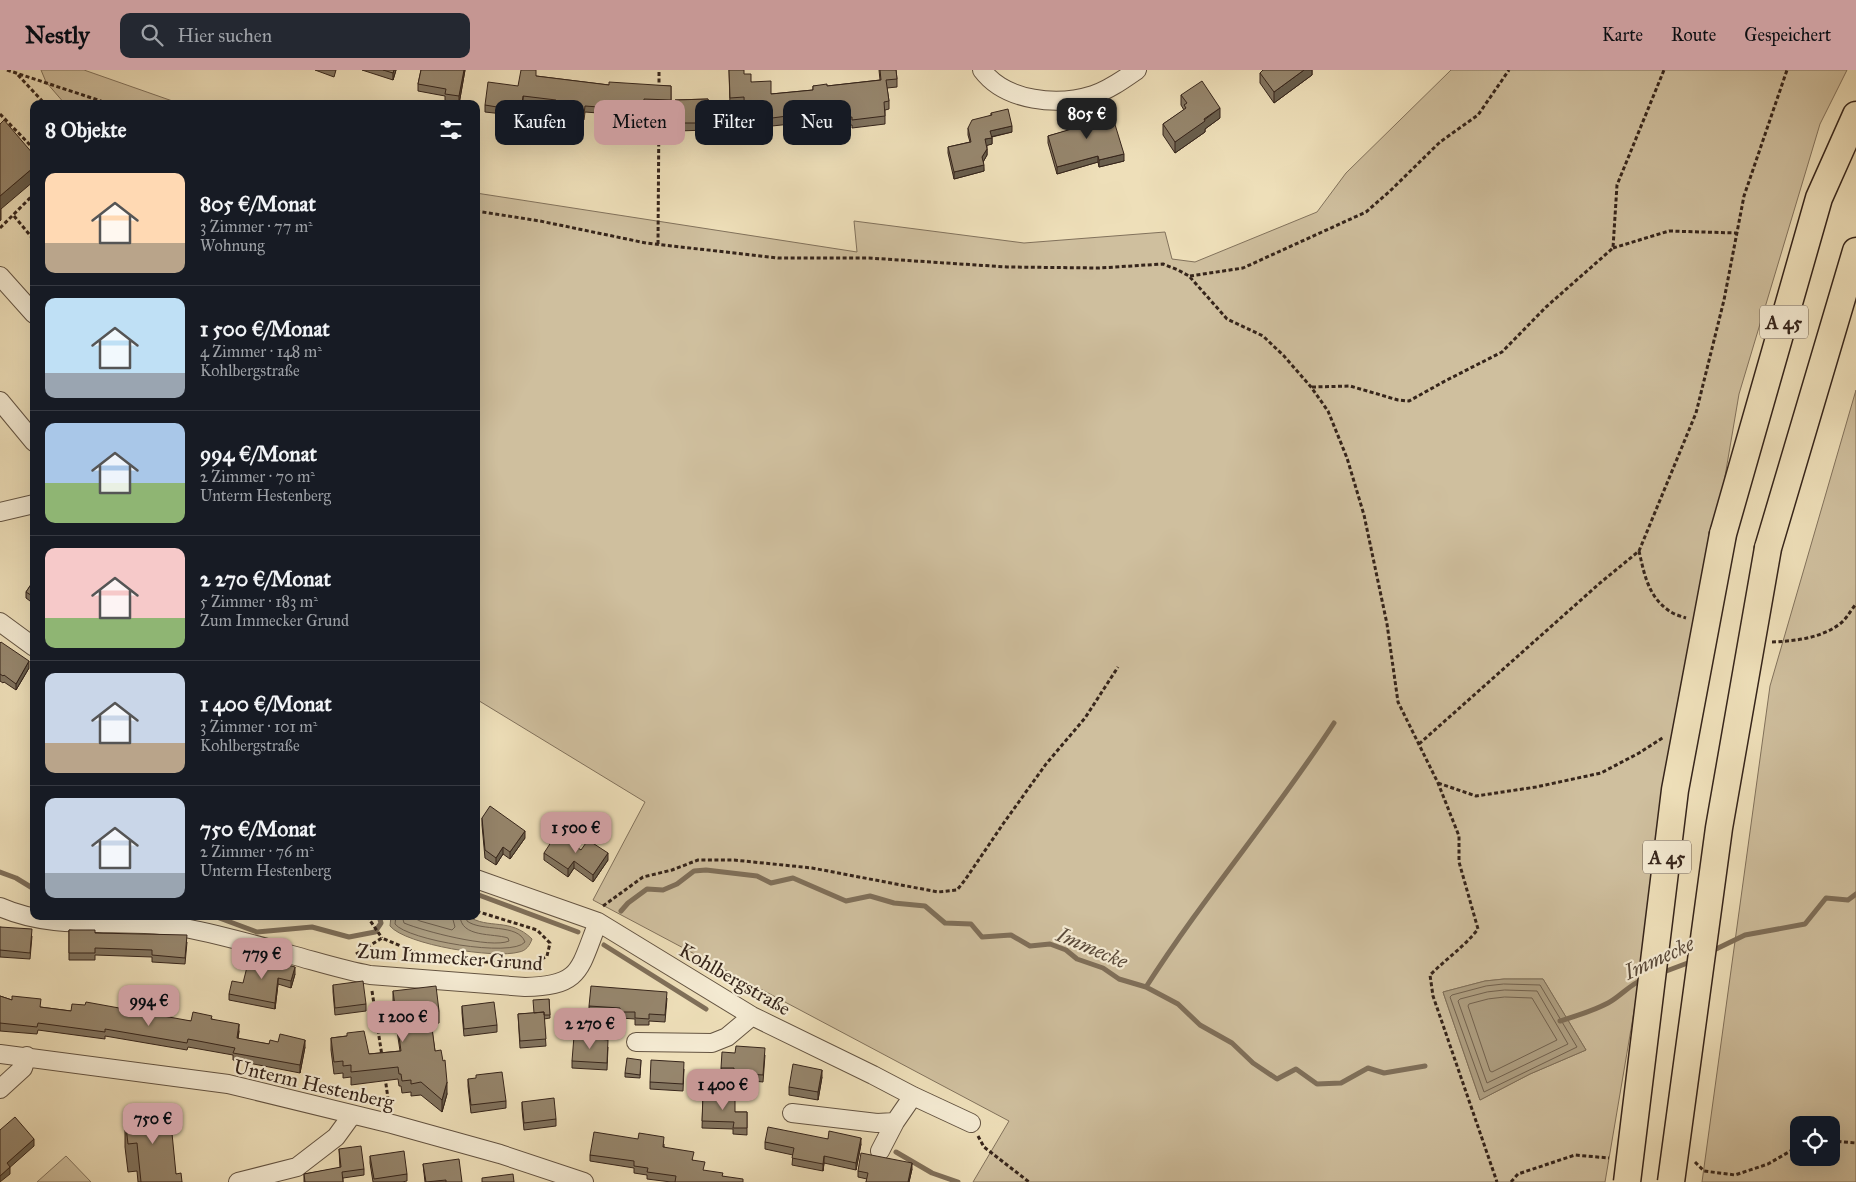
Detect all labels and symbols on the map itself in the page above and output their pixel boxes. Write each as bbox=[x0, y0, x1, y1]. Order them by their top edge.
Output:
pin: 805 € bbox=[1052, 98, 1122, 140]
road number: A 45 bbox=[1760, 306, 1808, 338]
pin: 1 500 € bbox=[530, 812, 622, 854]
road number: A 45 bbox=[1643, 840, 1691, 874]
water label: Immecke bbox=[1052, 921, 1132, 975]
water label: Immecke bbox=[1619, 930, 1699, 986]
street label: Kohlbergstraße bbox=[675, 937, 795, 1021]
pin: 779 € bbox=[227, 938, 297, 980]
street label: Zum Immecker Grund bbox=[356, 939, 544, 975]
pin: 994 € bbox=[114, 984, 184, 1027]
pin: 1 200 € bbox=[357, 1000, 449, 1043]
pin: 2 270 € bbox=[544, 1008, 636, 1050]
street label: Unterm Hestenberg bbox=[231, 1054, 397, 1115]
pin: 1 400 € bbox=[677, 1068, 769, 1111]
pin: 750 € bbox=[118, 1102, 188, 1145]

